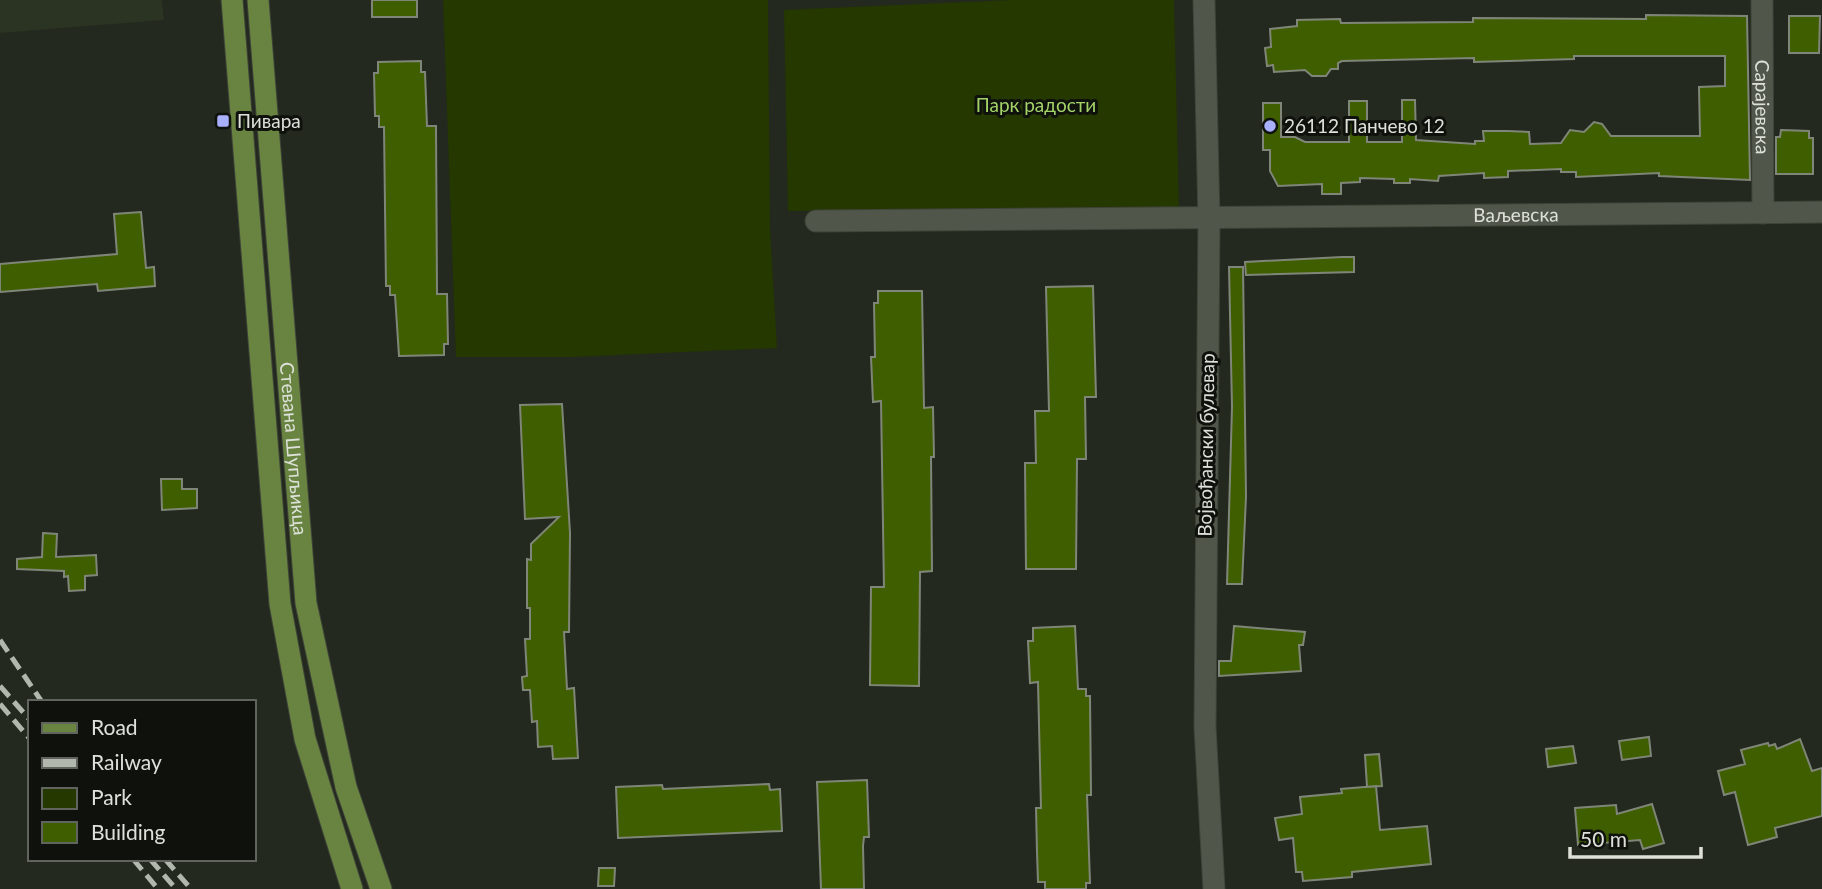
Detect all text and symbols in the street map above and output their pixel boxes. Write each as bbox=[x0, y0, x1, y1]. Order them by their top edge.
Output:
street label: Сарајевска bbox=[1751, 60, 1775, 154]
park label: Парк радости bbox=[976, 93, 1096, 116]
place label: Пивара bbox=[237, 109, 301, 132]
marker: Пивара bbox=[215, 113, 231, 129]
place label: 26112 Панчево 12 bbox=[1284, 114, 1445, 137]
marker: 26112 Панчево 12 bbox=[1262, 118, 1278, 134]
street label: Ваљевска bbox=[1473, 202, 1559, 226]
street label: Војвођански булевар bbox=[1192, 353, 1219, 537]
street label: Стевана Шупљикца bbox=[276, 361, 313, 536]
legend bbox=[28, 700, 256, 861]
text: Road bbox=[91, 714, 138, 739]
text: Railway bbox=[91, 749, 162, 774]
text: Park bbox=[91, 784, 132, 809]
scale bar bbox=[1570, 816, 1701, 860]
text: Building bbox=[91, 819, 166, 844]
text: 50 m bbox=[1580, 826, 1627, 851]

